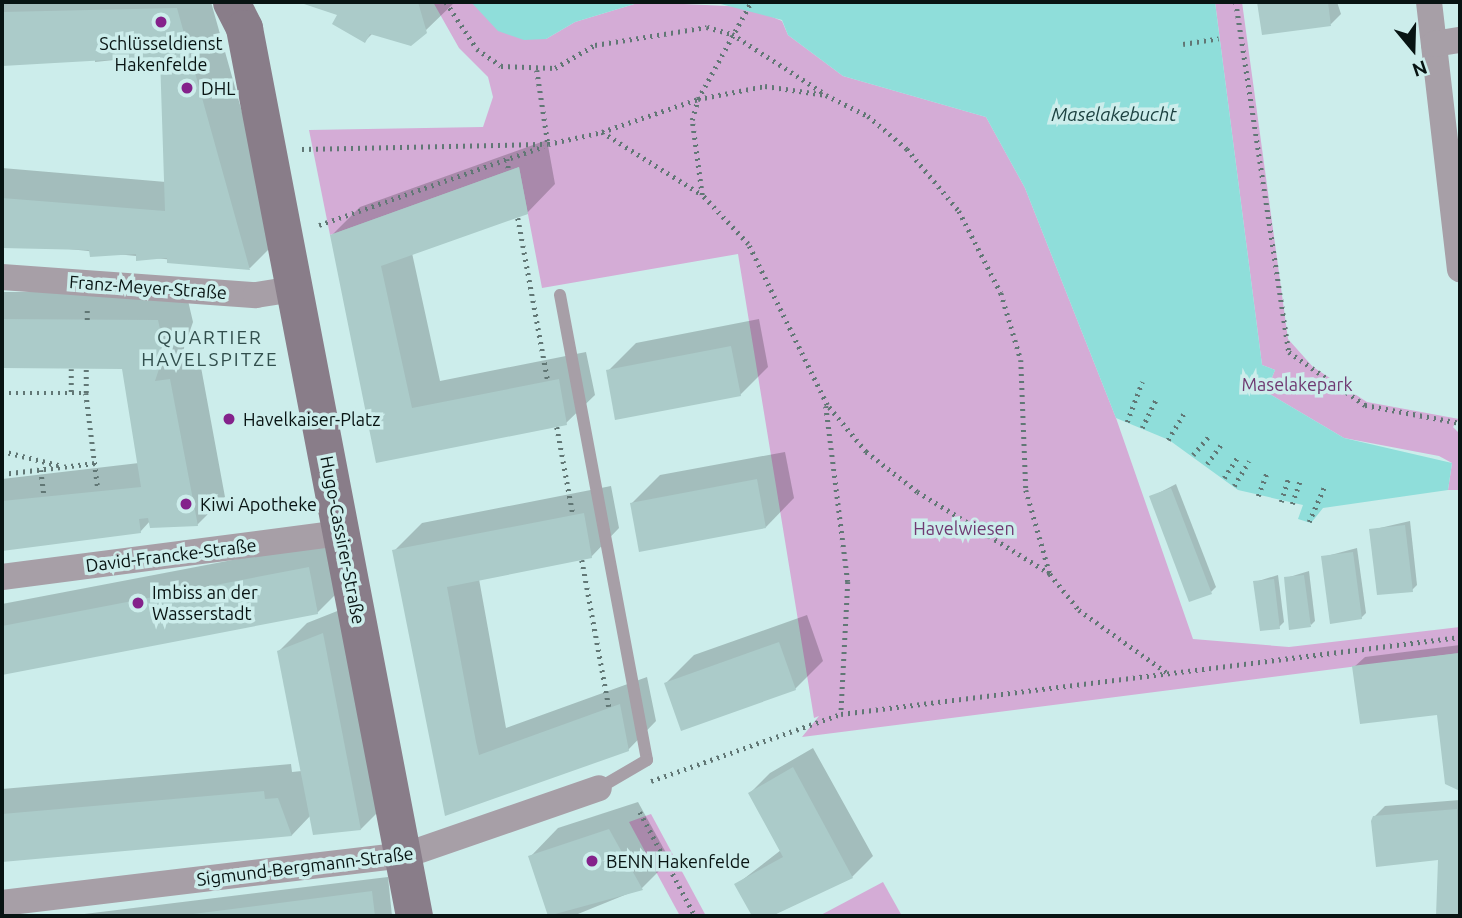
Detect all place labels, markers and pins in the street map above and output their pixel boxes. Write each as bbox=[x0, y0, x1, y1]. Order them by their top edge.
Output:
marker: Schlüsseldienst Hakenfelde bbox=[153, 14, 169, 30]
place label: Schlüsseldienst Hakenfelde bbox=[99, 33, 223, 76]
place label: DHL bbox=[201, 77, 235, 99]
marker: DHL bbox=[179, 80, 195, 96]
place label: Havelkaiser-Platz bbox=[243, 408, 380, 430]
marker: Havelkaiser-Platz bbox=[221, 411, 237, 427]
place label: Kiwi Apotheke bbox=[200, 493, 317, 515]
marker: Kiwi Apotheke bbox=[178, 496, 194, 512]
place label: Imbiss an der Wasserstadt bbox=[152, 582, 258, 624]
marker: Imbiss an der Wasserstadt bbox=[130, 595, 146, 611]
place label: BENN Hakenfelde bbox=[606, 850, 750, 872]
marker: BENN Hakenfelde bbox=[584, 853, 600, 869]

